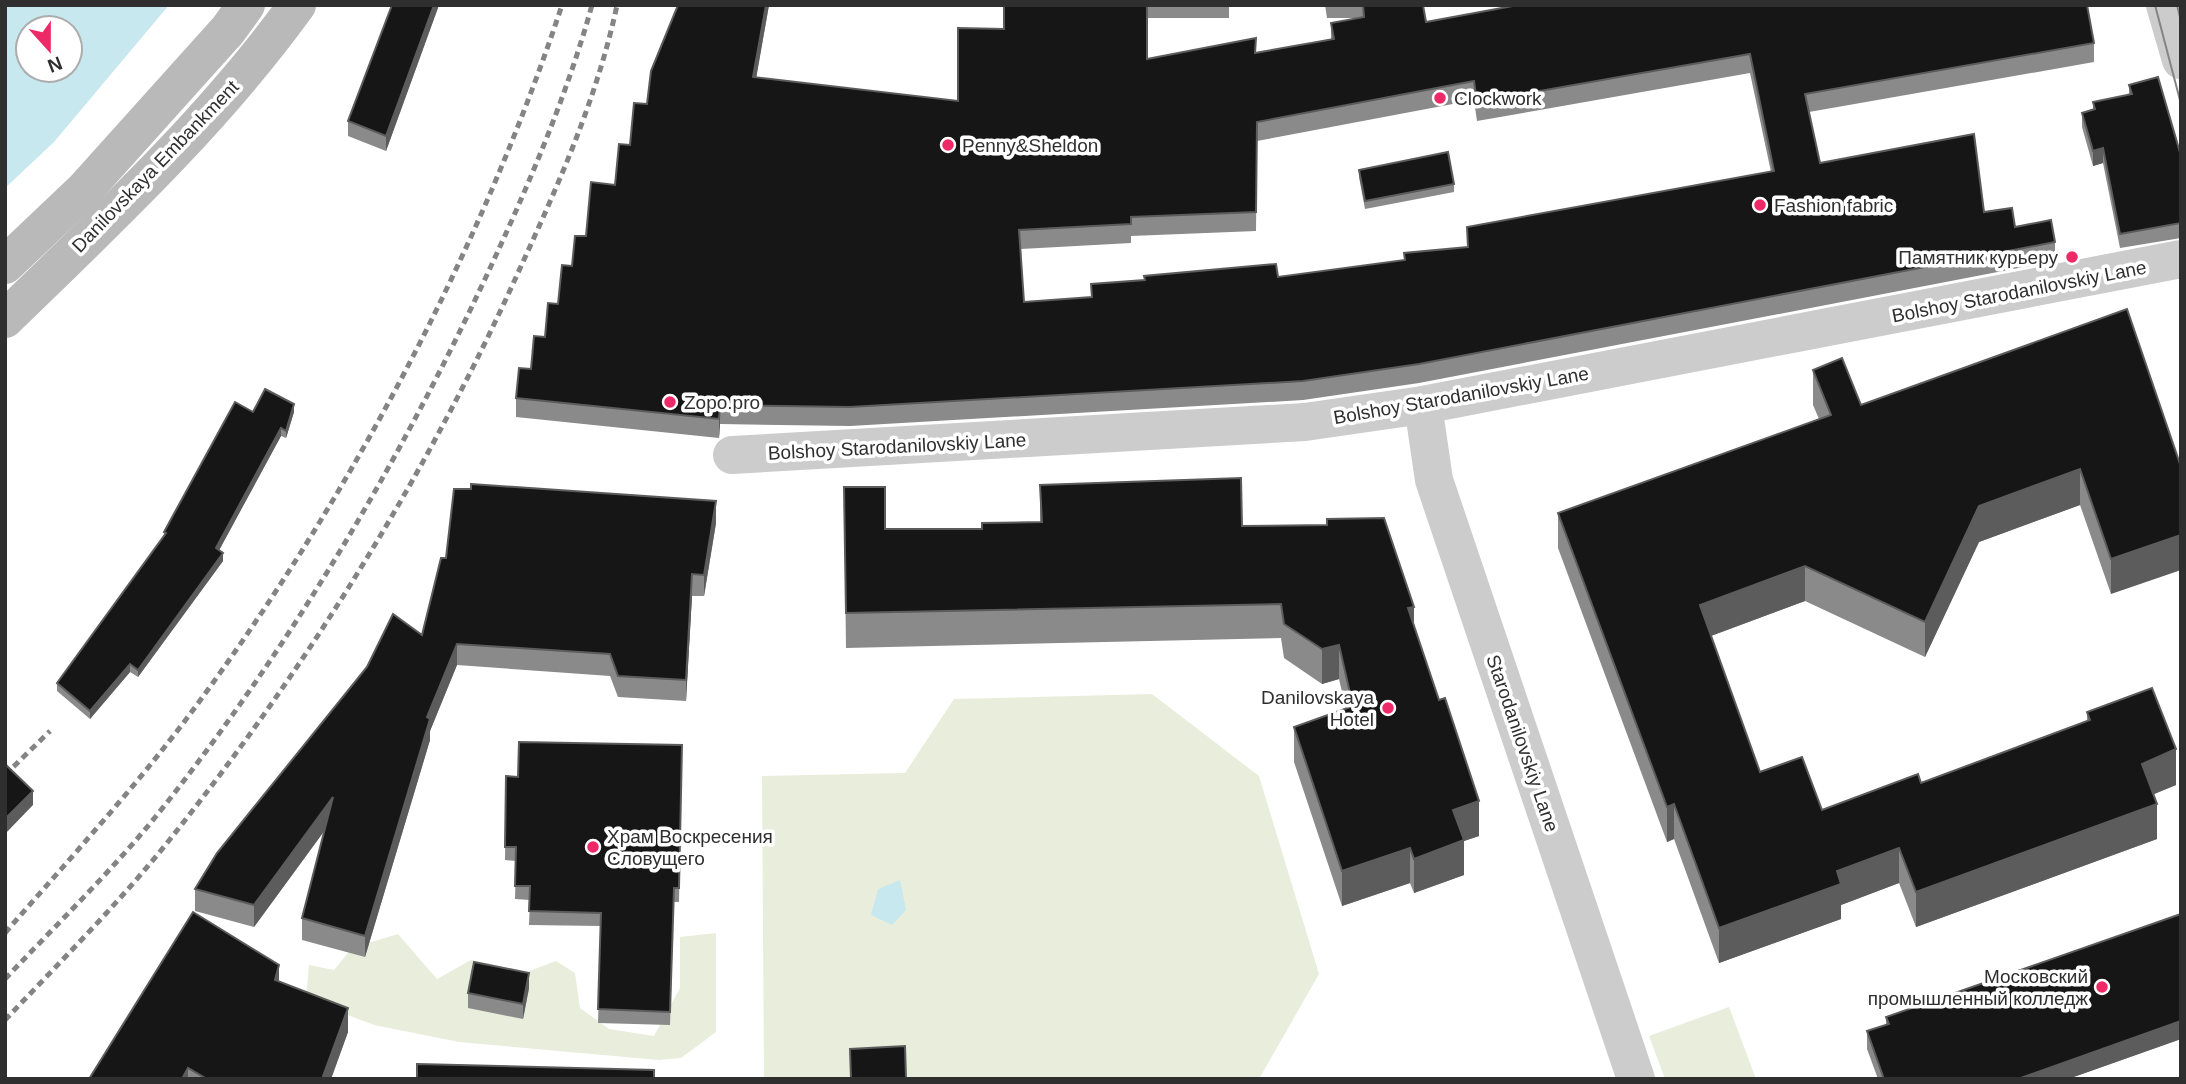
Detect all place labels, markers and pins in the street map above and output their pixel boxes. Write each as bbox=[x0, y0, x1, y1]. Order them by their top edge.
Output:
place label: Clockwork bbox=[1454, 88, 1542, 109]
marker: Clockwork bbox=[1432, 90, 1448, 106]
place label: Penny&Sheldon bbox=[962, 135, 1098, 156]
marker: Penny&Sheldon bbox=[940, 137, 956, 153]
place label: Fashion fabric bbox=[1774, 195, 1893, 216]
marker: Fashion fabric bbox=[1752, 197, 1768, 213]
place label: Памятник курьеру bbox=[1898, 247, 2058, 268]
marker: Памятник курьеру bbox=[2064, 249, 2080, 265]
place label: Zopo.pro bbox=[684, 392, 760, 413]
marker: Zopo.pro bbox=[662, 394, 678, 410]
place label: Danilovskaya Hotel bbox=[1261, 687, 1374, 730]
marker: Danilovskaya Hotel bbox=[1380, 700, 1396, 716]
place label: Храм Воскресения Словущего bbox=[607, 826, 773, 869]
marker: Храм Воскресения Словущего bbox=[585, 839, 601, 855]
place label: Московский промышленный колледж bbox=[1868, 966, 2088, 1009]
marker: Московский промышленный колледж bbox=[2094, 979, 2110, 995]

